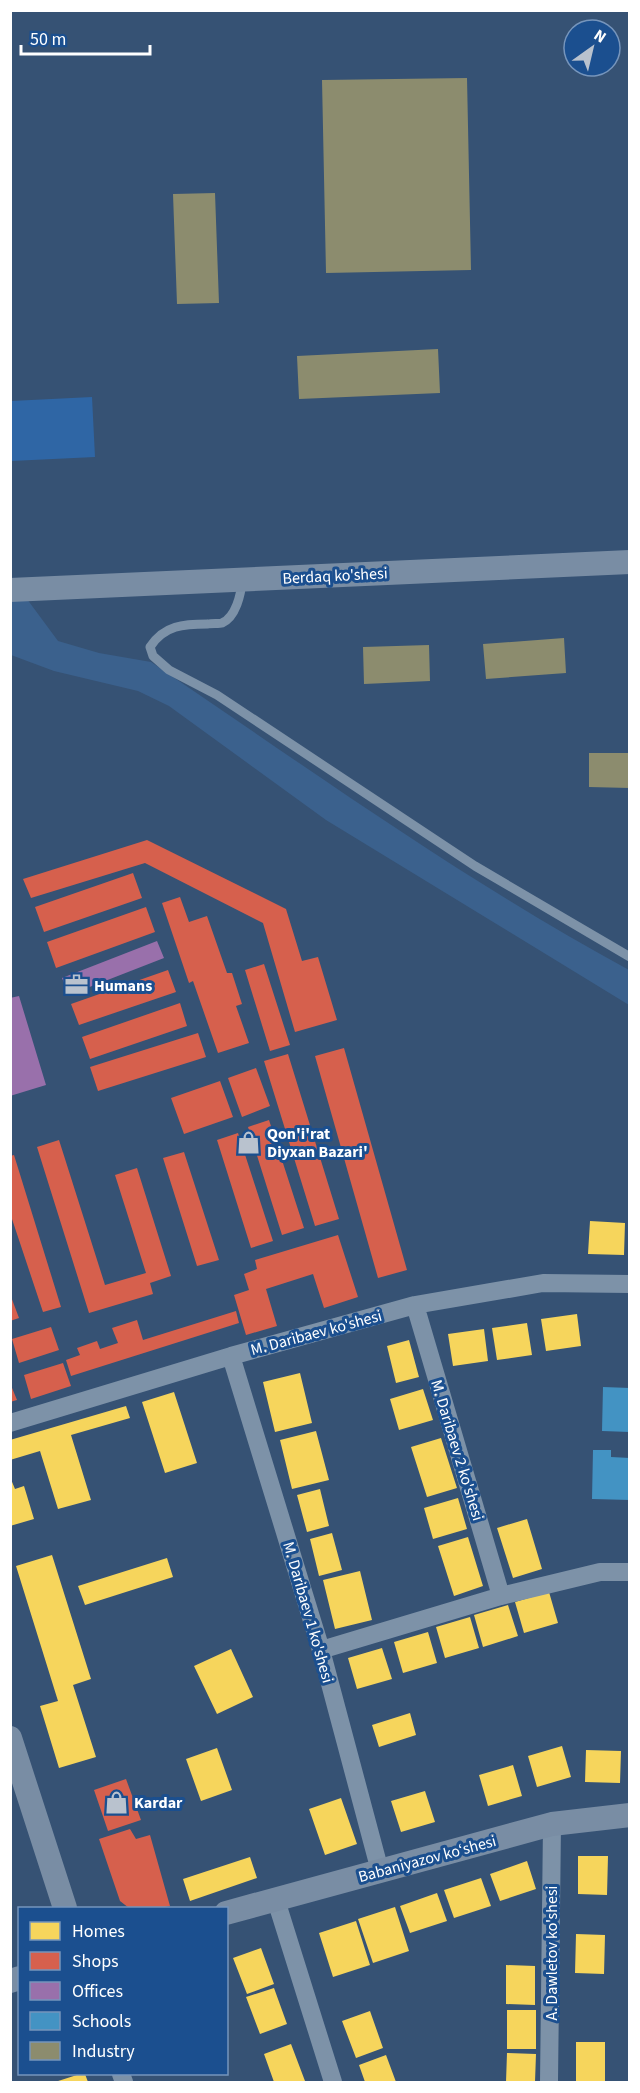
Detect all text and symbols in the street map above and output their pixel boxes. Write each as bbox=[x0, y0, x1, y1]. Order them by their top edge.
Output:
scale bar bbox=[21, 18, 150, 56]
north arrow bbox=[562, 18, 622, 78]
text: N bbox=[589, 24, 610, 48]
text: 50 m bbox=[30, 27, 66, 52]
street label: Berdaq ko'shesi bbox=[282, 562, 388, 590]
office icon: Humans bbox=[63, 972, 89, 998]
place label: Humans bbox=[94, 975, 152, 997]
place label: Qon'i'rat Diyxan Bazari' bbox=[267, 1123, 368, 1163]
shop icon: Qon'i'rat Diyxan Bazari' bbox=[236, 1129, 262, 1155]
street label: M. Daribaev ko'shesi bbox=[248, 1305, 384, 1361]
street label: M. Daribaev 2 ko'shesi bbox=[425, 1377, 489, 1523]
street label: M. Daribaev 1 ko'shesi bbox=[277, 1539, 339, 1686]
shop icon: Kardar bbox=[103, 1789, 129, 1815]
place label: Kardar bbox=[134, 1792, 183, 1814]
street label: Babaniyazov ko‘shesi bbox=[356, 1830, 499, 1888]
street label: A. Dawletov ko'shesi bbox=[541, 1885, 563, 2021]
legend bbox=[18, 1907, 228, 2075]
text: Homes bbox=[72, 1919, 125, 1944]
text: Shops bbox=[72, 1949, 119, 1974]
text: Offices bbox=[72, 1979, 123, 2004]
text: Schools bbox=[72, 2009, 131, 2034]
text: Industry bbox=[72, 2039, 135, 2064]

